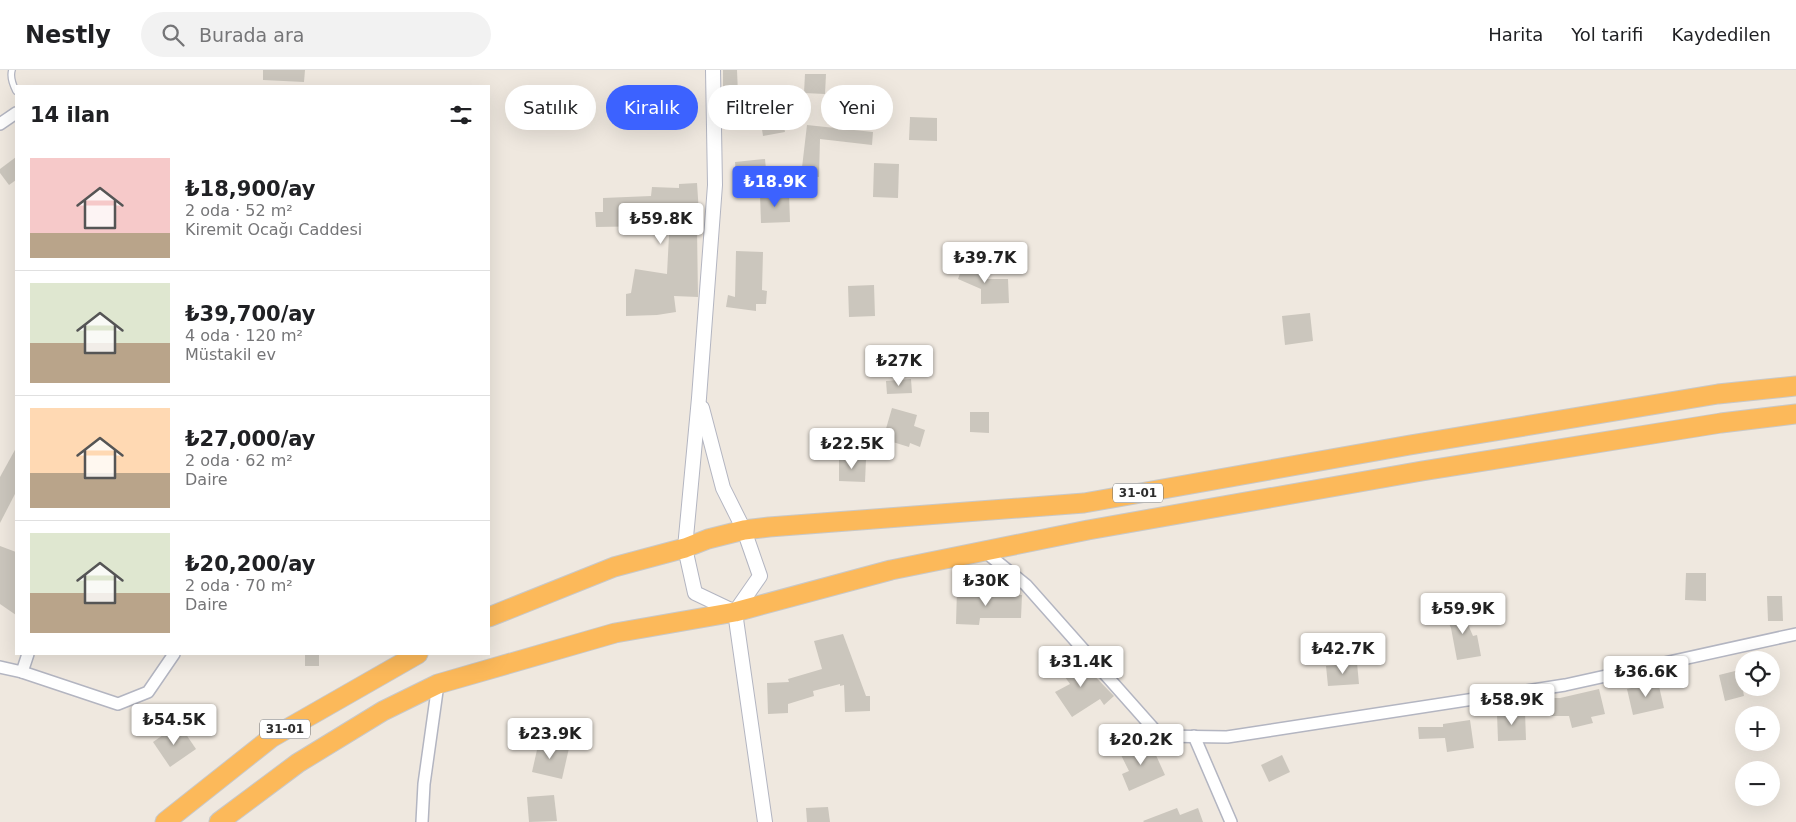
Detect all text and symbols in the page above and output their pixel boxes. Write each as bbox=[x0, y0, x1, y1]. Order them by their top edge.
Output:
search box bbox=[141, 12, 491, 57]
text: Nestly bbox=[25, 21, 111, 49]
icon: search bbox=[159, 21, 187, 49]
text: Burada ara bbox=[199, 24, 304, 46]
text: Harita bbox=[1488, 24, 1543, 45]
text: Yol tarifi bbox=[1571, 24, 1643, 45]
text: Kaydedilen bbox=[1671, 24, 1771, 45]
chip: Satılık bbox=[505, 85, 596, 130]
chip: Kiralık bbox=[606, 85, 698, 130]
chip: Filtreler bbox=[708, 85, 811, 130]
chip: Yeni bbox=[821, 85, 893, 130]
icon: filters bbox=[447, 101, 475, 129]
text: 14 ilan bbox=[30, 103, 110, 127]
pin: ₺18.9K bbox=[734, 166, 816, 208]
text: ₺18.9K bbox=[743, 172, 807, 191]
text: ₺18,900/ay bbox=[185, 177, 316, 201]
icon: home bbox=[70, 178, 130, 238]
text: 2 oda · 52 m² bbox=[185, 201, 293, 220]
pin: ₺59.8K bbox=[620, 202, 702, 245]
text: ₺59.8K bbox=[629, 209, 693, 228]
text: Kiremit Ocağı Caddesi bbox=[185, 220, 362, 239]
pin: ₺39.7K bbox=[944, 242, 1026, 284]
text: ₺39.7K bbox=[953, 248, 1017, 267]
text: ₺39,700/ay bbox=[185, 302, 316, 326]
icon: home bbox=[70, 303, 130, 363]
text: 4 oda · 120 m² bbox=[185, 326, 303, 345]
pin: ₺27K bbox=[869, 344, 929, 387]
text: Müstakil ev bbox=[185, 345, 276, 364]
text: ₺27K bbox=[876, 351, 922, 370]
text: ₺27,000/ay bbox=[185, 427, 316, 451]
icon: home bbox=[70, 428, 130, 488]
pin: ₺22.5K bbox=[811, 428, 893, 470]
text: ₺22.5K bbox=[820, 434, 884, 453]
text: 2 oda · 62 m² bbox=[185, 451, 293, 470]
text: Daire bbox=[185, 470, 228, 489]
road number: 31-01 bbox=[1113, 483, 1163, 502]
text: ₺20,200/ay bbox=[185, 552, 316, 576]
icon: home bbox=[70, 553, 130, 613]
pin: ₺30K bbox=[956, 564, 1016, 607]
text: ₺30K bbox=[963, 571, 1009, 590]
text: 2 oda · 70 m² bbox=[185, 576, 293, 595]
pin: ₺59.9K bbox=[1422, 592, 1504, 635]
text: Daire bbox=[185, 595, 228, 614]
text: ₺59.9K bbox=[1431, 599, 1495, 618]
pin: ₺42.7K bbox=[1302, 632, 1384, 675]
text: ₺42.7K bbox=[1311, 639, 1375, 658]
pin: ₺31.4K bbox=[1040, 646, 1122, 688]
map controls bbox=[1735, 651, 1780, 806]
button: locate bbox=[1735, 651, 1780, 696]
text: ₺31.4K bbox=[1049, 652, 1113, 671]
pin: ₺36.6K bbox=[1605, 656, 1687, 698]
text: ₺36.6K bbox=[1614, 662, 1678, 681]
pin: ₺58.9K bbox=[1471, 684, 1553, 726]
text: ₺58.9K bbox=[1480, 690, 1544, 709]
pin: ₺54.5K bbox=[133, 704, 215, 746]
button: + bbox=[1735, 706, 1780, 751]
text: ₺54.5K bbox=[142, 710, 206, 729]
pin: ₺23.9K bbox=[509, 718, 591, 760]
road number: 31-01 bbox=[260, 720, 310, 739]
text: ₺23.9K bbox=[518, 724, 582, 743]
pin: ₺20.2K bbox=[1100, 724, 1182, 766]
text: ₺20.2K bbox=[1109, 730, 1173, 749]
button: − bbox=[1735, 761, 1780, 806]

